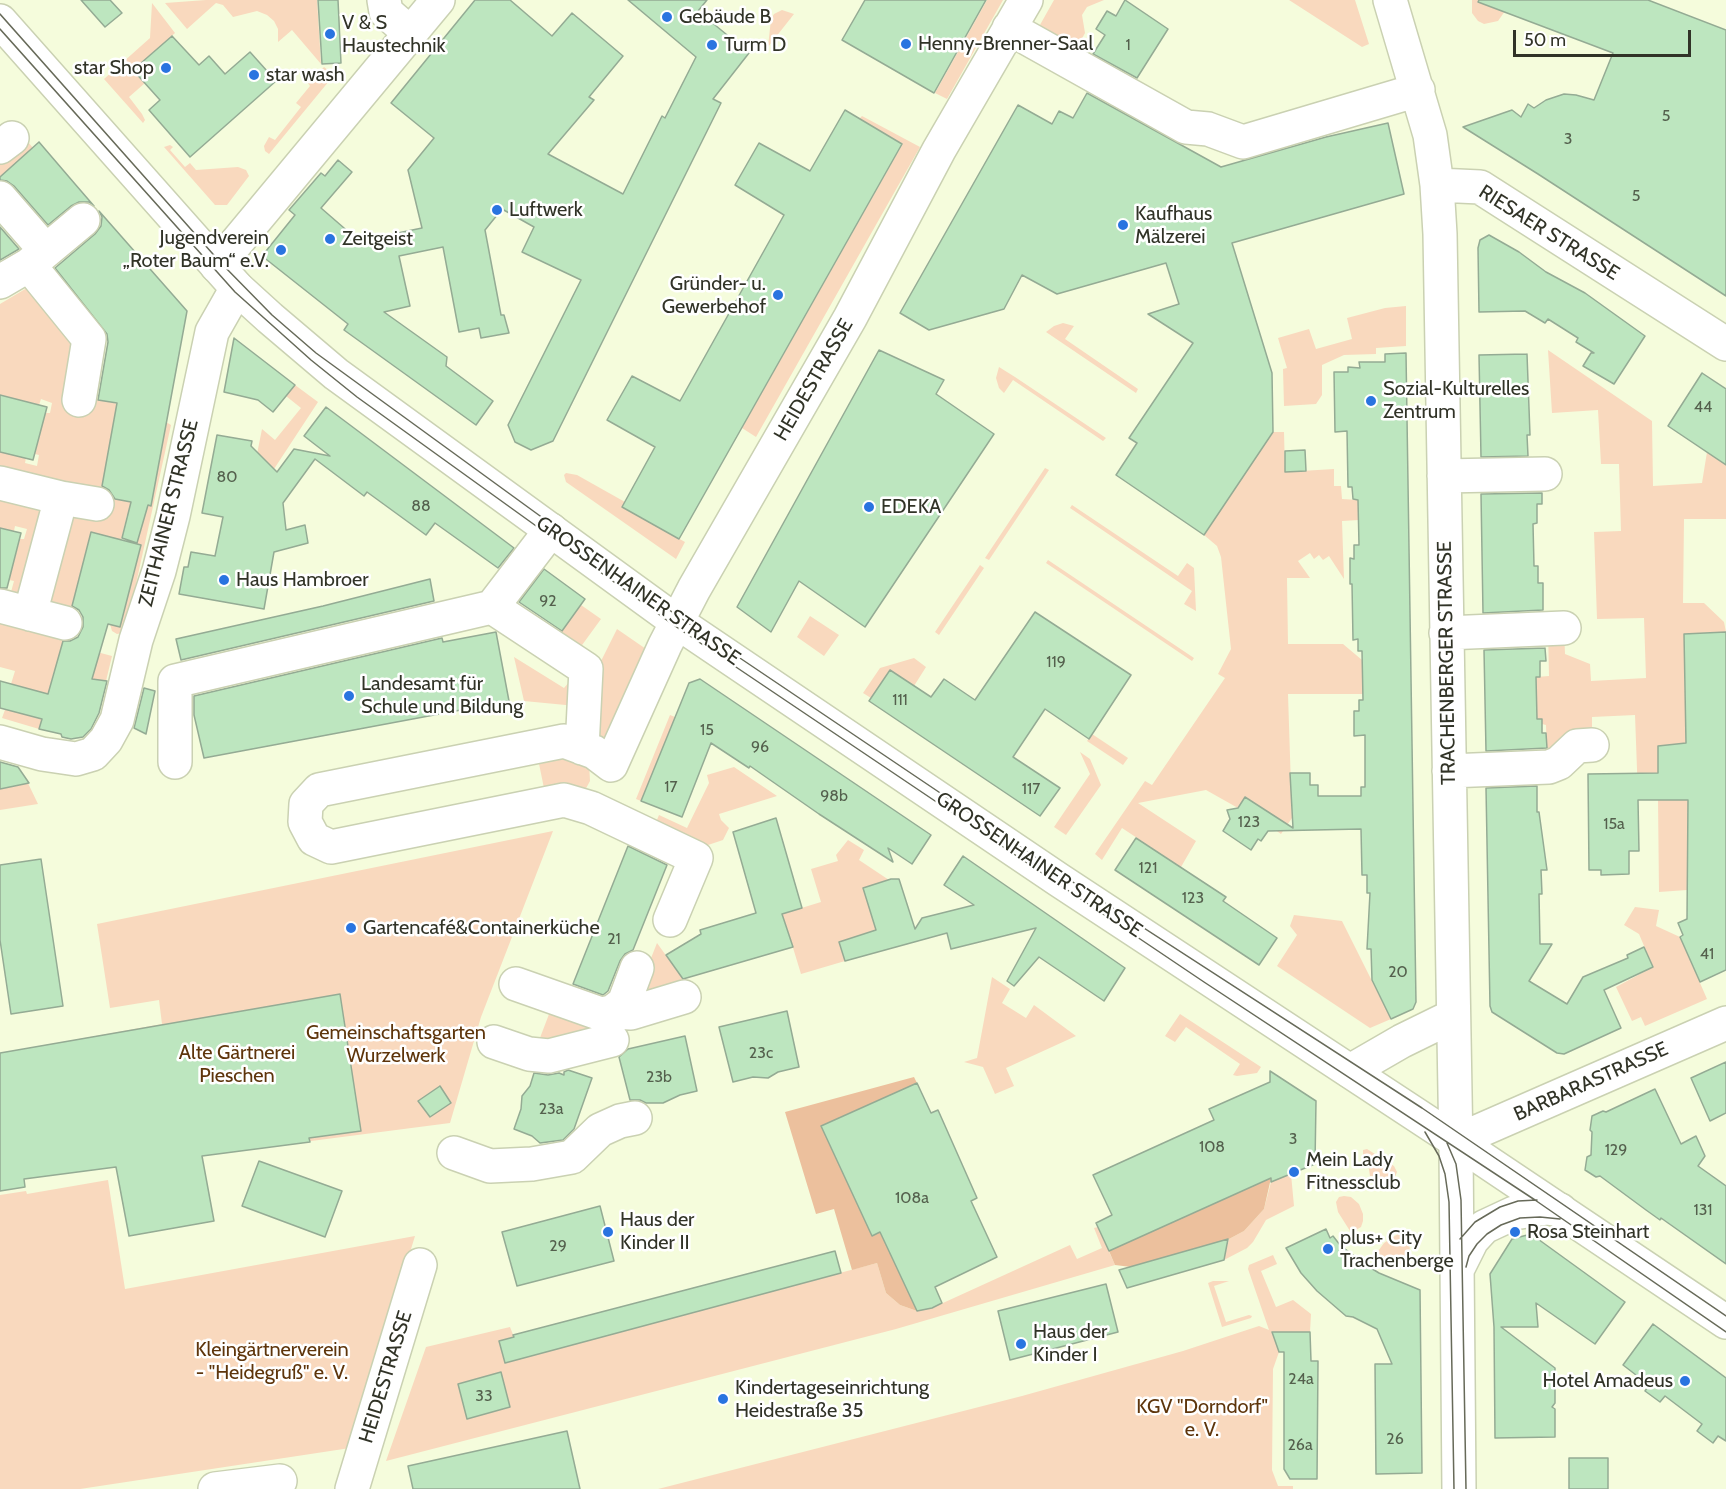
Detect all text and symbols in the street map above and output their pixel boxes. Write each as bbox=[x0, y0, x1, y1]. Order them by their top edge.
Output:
place label: Gebäude B bbox=[679, 5, 772, 29]
marker: Gebäude B bbox=[660, 10, 674, 24]
place label: V & S Haustechnik bbox=[342, 11, 445, 58]
scale bar bbox=[1516, 18, 1694, 56]
marker: V & S Haustechnik bbox=[323, 27, 337, 41]
text: 50 m bbox=[1524, 29, 1566, 51]
place label: Henny-Brenner-Saal bbox=[918, 32, 1093, 56]
place label: Turm D bbox=[724, 33, 786, 57]
house number: 1 bbox=[1125, 35, 1131, 55]
marker: Henny-Brenner-Saal bbox=[899, 37, 913, 51]
marker: Turm D bbox=[705, 38, 719, 52]
place label: star Shop bbox=[74, 56, 154, 80]
marker: star Shop bbox=[159, 61, 173, 75]
place label: star wash bbox=[266, 63, 345, 87]
marker: star wash bbox=[247, 68, 261, 82]
house number: 5 bbox=[1662, 106, 1670, 126]
house number: 3 bbox=[1564, 129, 1572, 149]
street label: RIESAER STRASSE bbox=[1474, 180, 1624, 286]
house number: 5 bbox=[1632, 186, 1640, 206]
place label: Luftwerk bbox=[509, 198, 583, 222]
place label: Kaufhaus Mälzerei bbox=[1135, 202, 1212, 249]
marker: Luftwerk bbox=[490, 203, 504, 217]
marker: Kaufhaus Mälzerei bbox=[1116, 218, 1130, 232]
place label: Jugendverein „Roter Baum“ e.V. bbox=[123, 226, 269, 273]
place label: Zeitgeist bbox=[342, 227, 413, 251]
marker: Zeitgeist bbox=[323, 232, 337, 246]
marker: Jugendverein „Roter Baum“ e.V. bbox=[274, 243, 288, 257]
place label: Gründer- u. Gewerbehof bbox=[662, 272, 766, 319]
marker: Gründer- u. Gewerbehof bbox=[771, 288, 785, 302]
street label: HEIDESTRASSE bbox=[769, 315, 859, 445]
place label: Sozial-Kulturelles Zentrum bbox=[1383, 377, 1529, 424]
marker: Sozial-Kulturelles Zentrum bbox=[1364, 394, 1378, 408]
house number: 44 bbox=[1694, 397, 1712, 417]
street label: ZEITHAINER STRASSE bbox=[134, 417, 204, 609]
house number: 80 bbox=[217, 467, 237, 487]
place label: EDEKA bbox=[881, 495, 941, 519]
house number: 88 bbox=[411, 496, 431, 516]
marker: EDEKA bbox=[862, 500, 876, 514]
street label: GROSSENHAINER STRASSE bbox=[531, 511, 745, 671]
street label: TRACHENBERGER STRASSE bbox=[1433, 541, 1461, 785]
place label: Haus Hambroer bbox=[236, 568, 369, 592]
marker: Haus Hambroer bbox=[217, 573, 231, 587]
house number: 92 bbox=[539, 591, 557, 611]
house number: 119 bbox=[1046, 652, 1066, 672]
place label: Landesamt für Schule und Bildung bbox=[361, 672, 523, 719]
marker: Landesamt für Schule und Bildung bbox=[342, 689, 356, 703]
house number: 111 bbox=[892, 690, 908, 710]
house number: 15 bbox=[700, 720, 714, 740]
house number: 96 bbox=[751, 737, 769, 757]
house number: 17 bbox=[664, 777, 678, 797]
house number: 117 bbox=[1022, 779, 1040, 799]
house number: 98b bbox=[820, 786, 848, 806]
street label: GROSSENHAINER STRASSE bbox=[931, 787, 1147, 943]
house number: 123 bbox=[1238, 812, 1260, 832]
house number: 15a bbox=[1603, 814, 1625, 834]
house number: 121 bbox=[1139, 858, 1157, 878]
house number: 123 bbox=[1182, 888, 1204, 908]
place label: Gartencafé&Containerküche bbox=[363, 916, 600, 940]
marker: Gartencafé&Containerküche bbox=[344, 921, 358, 935]
house number: 21 bbox=[607, 929, 621, 949]
house number: 41 bbox=[1700, 944, 1714, 964]
house number: 20 bbox=[1388, 962, 1408, 982]
park label: Gemeinschaftsgarten Wurzelwerk bbox=[306, 1021, 486, 1068]
street label: BARBARASTRASSE bbox=[1510, 1037, 1672, 1127]
park label: Alte Gärtnerei Pieschen bbox=[179, 1041, 295, 1088]
house number: 23c bbox=[749, 1043, 773, 1063]
house number: 23b bbox=[646, 1067, 672, 1087]
house number: 23a bbox=[539, 1099, 563, 1119]
house number: 3 bbox=[1289, 1129, 1297, 1149]
house number: 108 bbox=[1199, 1137, 1225, 1157]
house number: 129 bbox=[1605, 1140, 1627, 1160]
place label: Mein Lady Fitnessclub bbox=[1306, 1148, 1401, 1195]
marker: Mein Lady Fitnessclub bbox=[1287, 1165, 1301, 1179]
house number: 108a bbox=[895, 1188, 929, 1208]
house number: 131 bbox=[1693, 1200, 1713, 1220]
place label: Haus der Kinder II bbox=[620, 1208, 694, 1255]
place label: Rosa Steinhart bbox=[1527, 1220, 1649, 1244]
marker: Haus der Kinder II bbox=[601, 1225, 615, 1239]
marker: Rosa Steinhart bbox=[1508, 1225, 1522, 1239]
place label: plus+ City Trachenberge bbox=[1340, 1226, 1454, 1273]
house number: 29 bbox=[549, 1236, 567, 1256]
marker: plus+ City Trachenberge bbox=[1321, 1242, 1335, 1256]
street label: HEIDESTRASSE bbox=[354, 1308, 418, 1446]
place label: Haus der Kinder I bbox=[1033, 1320, 1107, 1367]
marker: Haus der Kinder I bbox=[1014, 1337, 1028, 1351]
park label: Kleingärtnerverein - "Heidegruß" e. V. bbox=[195, 1338, 349, 1385]
house number: 24a bbox=[1288, 1369, 1314, 1389]
place label: Hotel Amadeus bbox=[1543, 1369, 1673, 1393]
marker: Hotel Amadeus bbox=[1678, 1374, 1692, 1388]
place label: Kindertageseinrichtung Heidestraße 35 bbox=[735, 1376, 929, 1423]
house number: 33 bbox=[475, 1386, 493, 1406]
marker: Kindertageseinrichtung Heidestraße 35 bbox=[716, 1392, 730, 1406]
park label: KGV "Dorndorf" e. V. bbox=[1136, 1395, 1268, 1442]
house number: 26 bbox=[1386, 1429, 1404, 1449]
house number: 26a bbox=[1287, 1435, 1313, 1455]

